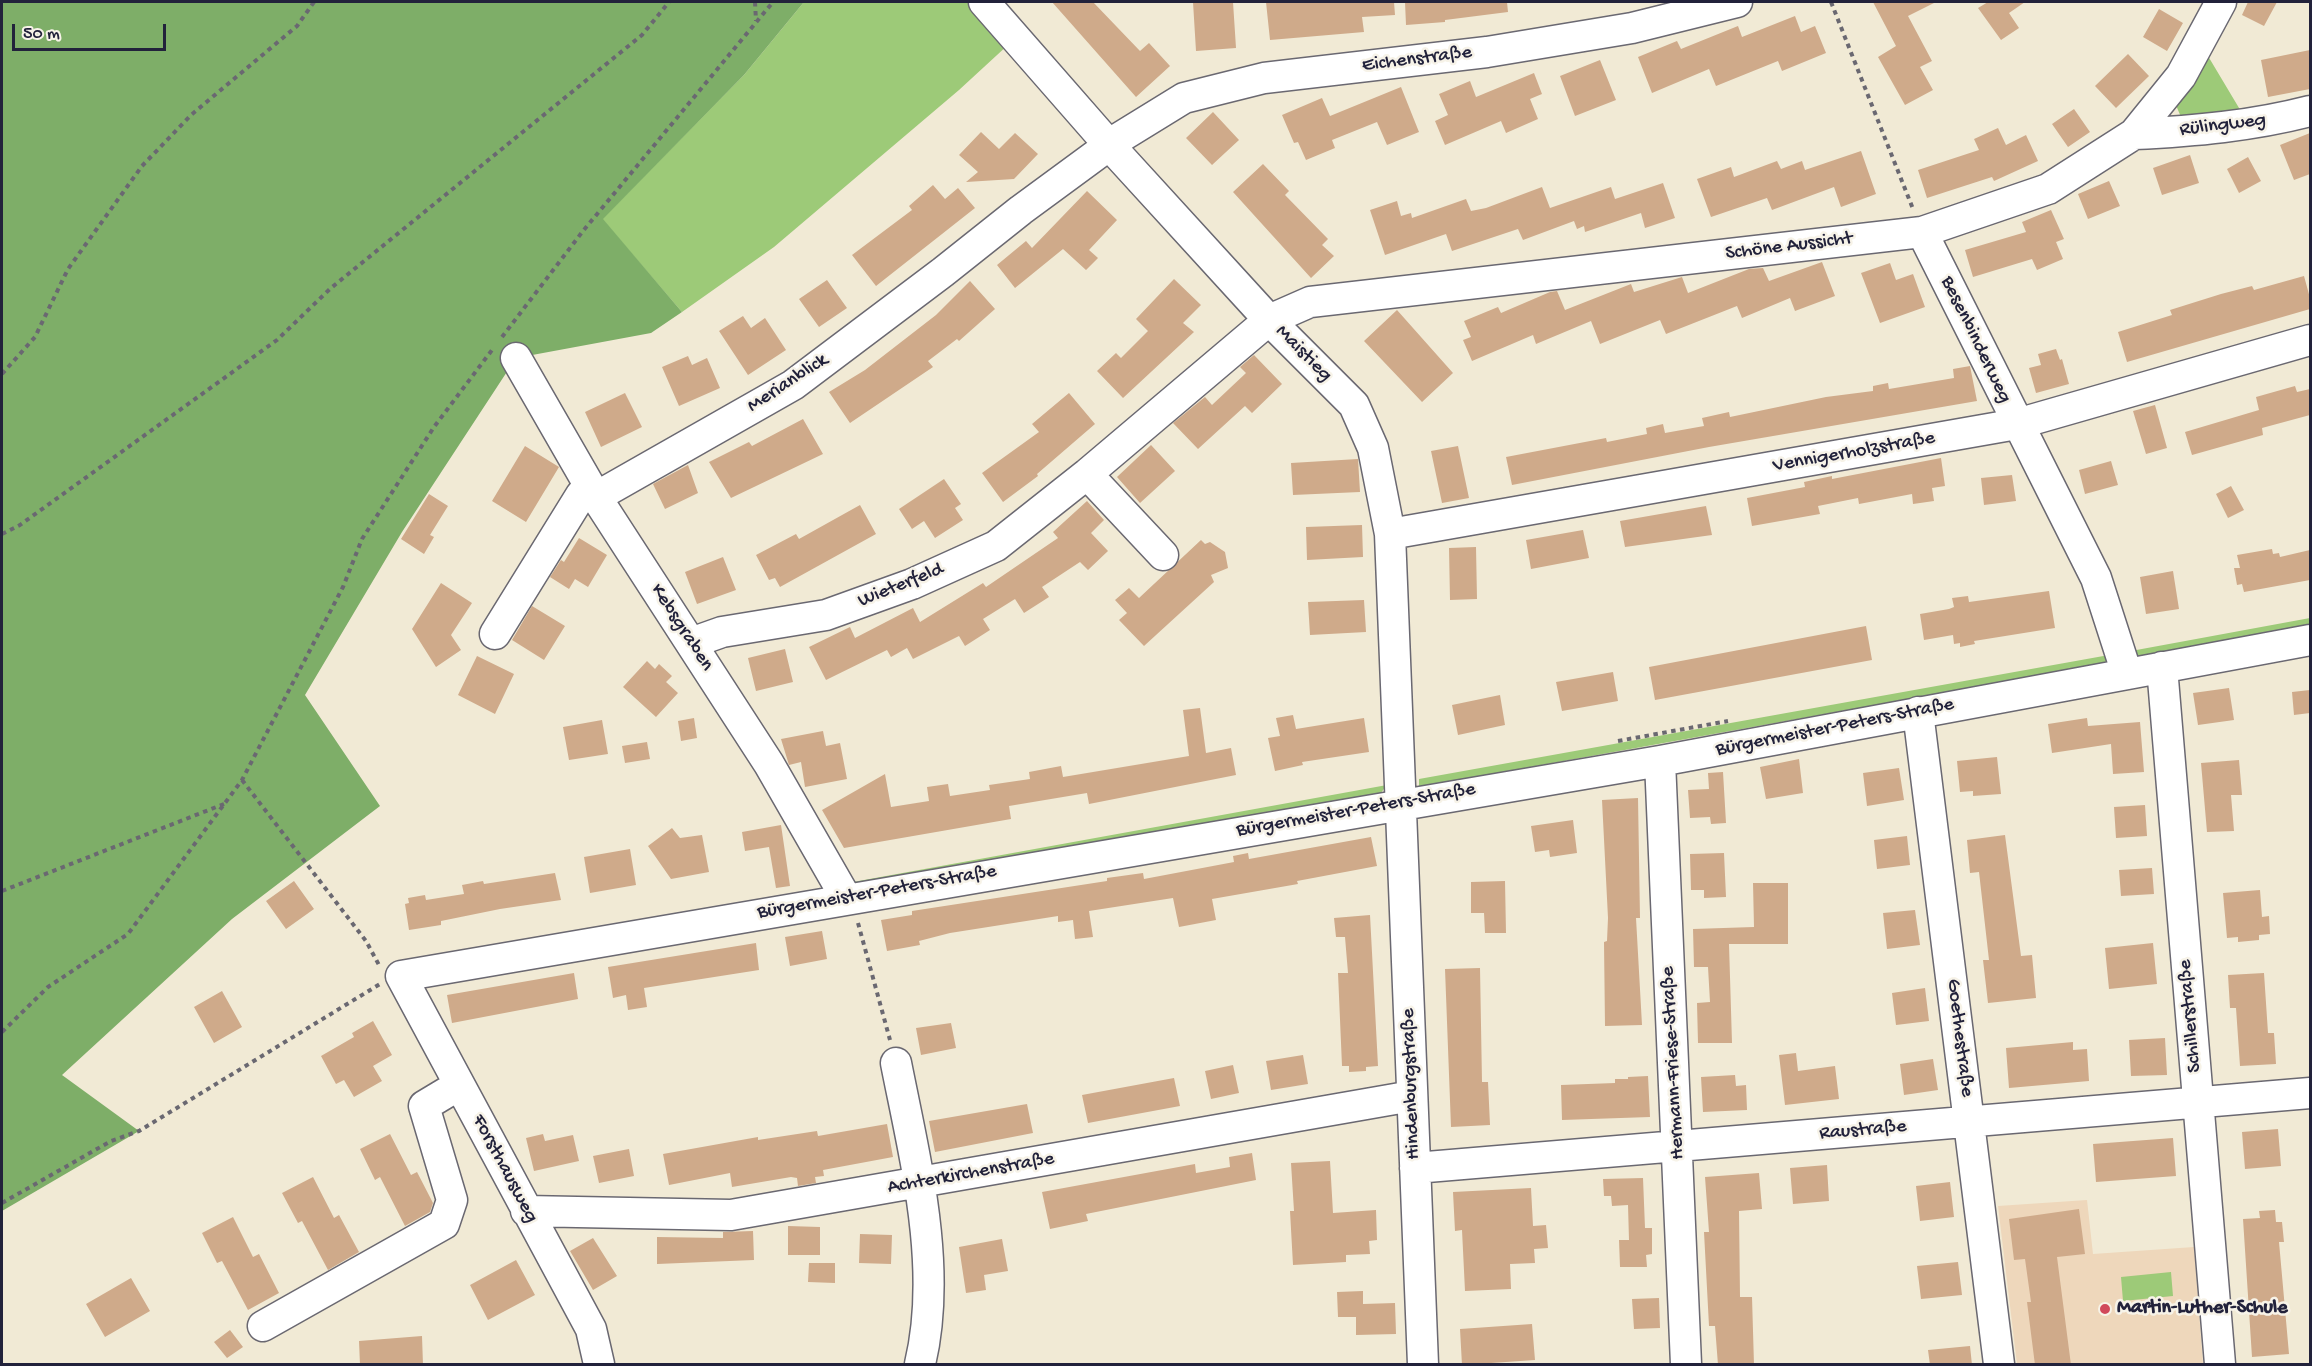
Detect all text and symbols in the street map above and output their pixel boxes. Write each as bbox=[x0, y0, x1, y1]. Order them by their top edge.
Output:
scale bar bbox=[15, 12, 170, 50]
text: 50 m bbox=[23, 24, 60, 45]
street label: Eichenstraße bbox=[1361, 41, 1473, 79]
street label: Rülingweg bbox=[2179, 109, 2267, 143]
street label: Schöne Aussicht bbox=[1724, 227, 1854, 267]
street label: Besenbinderweg bbox=[1934, 273, 2016, 407]
street label: Maistieg bbox=[1269, 320, 1337, 388]
street label: Merianblick bbox=[743, 349, 833, 419]
street label: Vennigerholzstraße bbox=[1771, 427, 1937, 479]
street label: Wieterfeld bbox=[855, 558, 947, 614]
street label: Kebsgraben bbox=[644, 580, 718, 676]
street label: Bürgermeister-Peters-Straße bbox=[1714, 693, 1956, 763]
street label: Bürgermeister-Peters-Straße bbox=[1235, 778, 1477, 844]
street label: Bürgermeister-Peters-Straße bbox=[756, 860, 998, 926]
street label: Schillerstraße bbox=[2174, 958, 2208, 1074]
street label: Hermann-Friese-Straße bbox=[1657, 966, 1691, 1160]
street label: Goethestraße bbox=[1940, 978, 1978, 1098]
street label: Hindenburgstraße bbox=[1397, 1008, 1427, 1160]
street label: Forsthausweg bbox=[465, 1111, 543, 1227]
street label: Raustraße bbox=[1819, 1115, 1907, 1147]
street label: Achterkirchenstraße bbox=[886, 1148, 1056, 1200]
place label: Martin-Luther-Schule bbox=[2117, 1297, 2288, 1321]
marker: Martin-Luther-Schule bbox=[2098, 1302, 2112, 1316]

